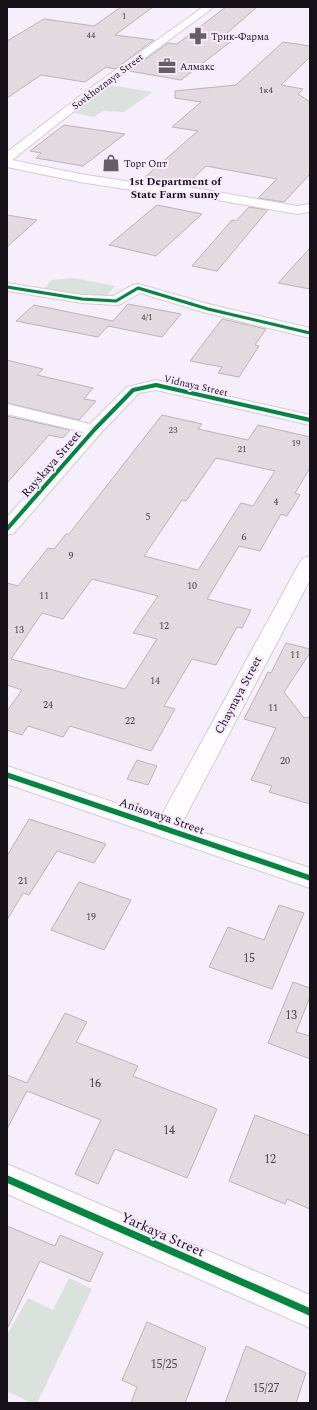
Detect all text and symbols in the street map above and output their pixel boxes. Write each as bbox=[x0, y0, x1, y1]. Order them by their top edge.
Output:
house number: 1 bbox=[122, 9, 126, 23]
pharmacy icon: Трик-Фарма bbox=[188, 26, 208, 46]
house number: 44 bbox=[86, 28, 96, 42]
place label: Трик-Фарма bbox=[211, 29, 269, 45]
street label: Sovkhoznaya Street bbox=[68, 49, 147, 114]
office icon: Алмакс bbox=[157, 56, 177, 76]
place label: Алмакс bbox=[180, 59, 215, 75]
house number: 1к4 bbox=[259, 83, 274, 97]
shop icon: Торг Опт bbox=[101, 153, 121, 173]
place label: Торг Опт bbox=[124, 156, 167, 172]
district label: 1st Department of State Farm sunny bbox=[129, 173, 222, 203]
house number: 4/1 bbox=[141, 310, 153, 324]
street label: Vidnaya Street bbox=[162, 371, 230, 401]
house number: 23 bbox=[168, 423, 178, 437]
street label: Rayskaya Street bbox=[17, 427, 86, 502]
house number: 19 bbox=[291, 436, 301, 450]
house number: 21 bbox=[237, 442, 247, 456]
house number: 4 bbox=[274, 494, 279, 510]
house number: 5 bbox=[146, 509, 151, 525]
house number: 6 bbox=[242, 529, 247, 545]
house number: 9 bbox=[69, 548, 74, 564]
house number: 10 bbox=[187, 578, 197, 594]
house number: 11 bbox=[39, 588, 49, 604]
house number: 12 bbox=[159, 618, 169, 634]
house number: 13 bbox=[14, 622, 24, 638]
house number: 11 bbox=[290, 647, 300, 663]
street label: Chaynaya Street bbox=[210, 653, 267, 738]
house number: 14 bbox=[150, 673, 160, 689]
house number: 24 bbox=[43, 697, 53, 713]
house number: 11 bbox=[268, 700, 278, 716]
house number: 22 bbox=[125, 713, 135, 729]
house number: 20 bbox=[280, 753, 290, 769]
street label: Anisovaya Street bbox=[117, 793, 207, 840]
house number: 21 bbox=[18, 873, 28, 889]
house number: 19 bbox=[86, 909, 96, 925]
house number: 15 bbox=[243, 949, 255, 968]
house number: 13 bbox=[285, 1006, 297, 1025]
house number: 16 bbox=[89, 1074, 101, 1093]
house number: 14 bbox=[163, 1121, 175, 1140]
house number: 12 bbox=[264, 1150, 276, 1169]
street label: Yarkaya Street bbox=[118, 1207, 208, 1262]
house number: 15/25 bbox=[150, 1355, 178, 1374]
house number: 15/27 bbox=[252, 1379, 280, 1398]

